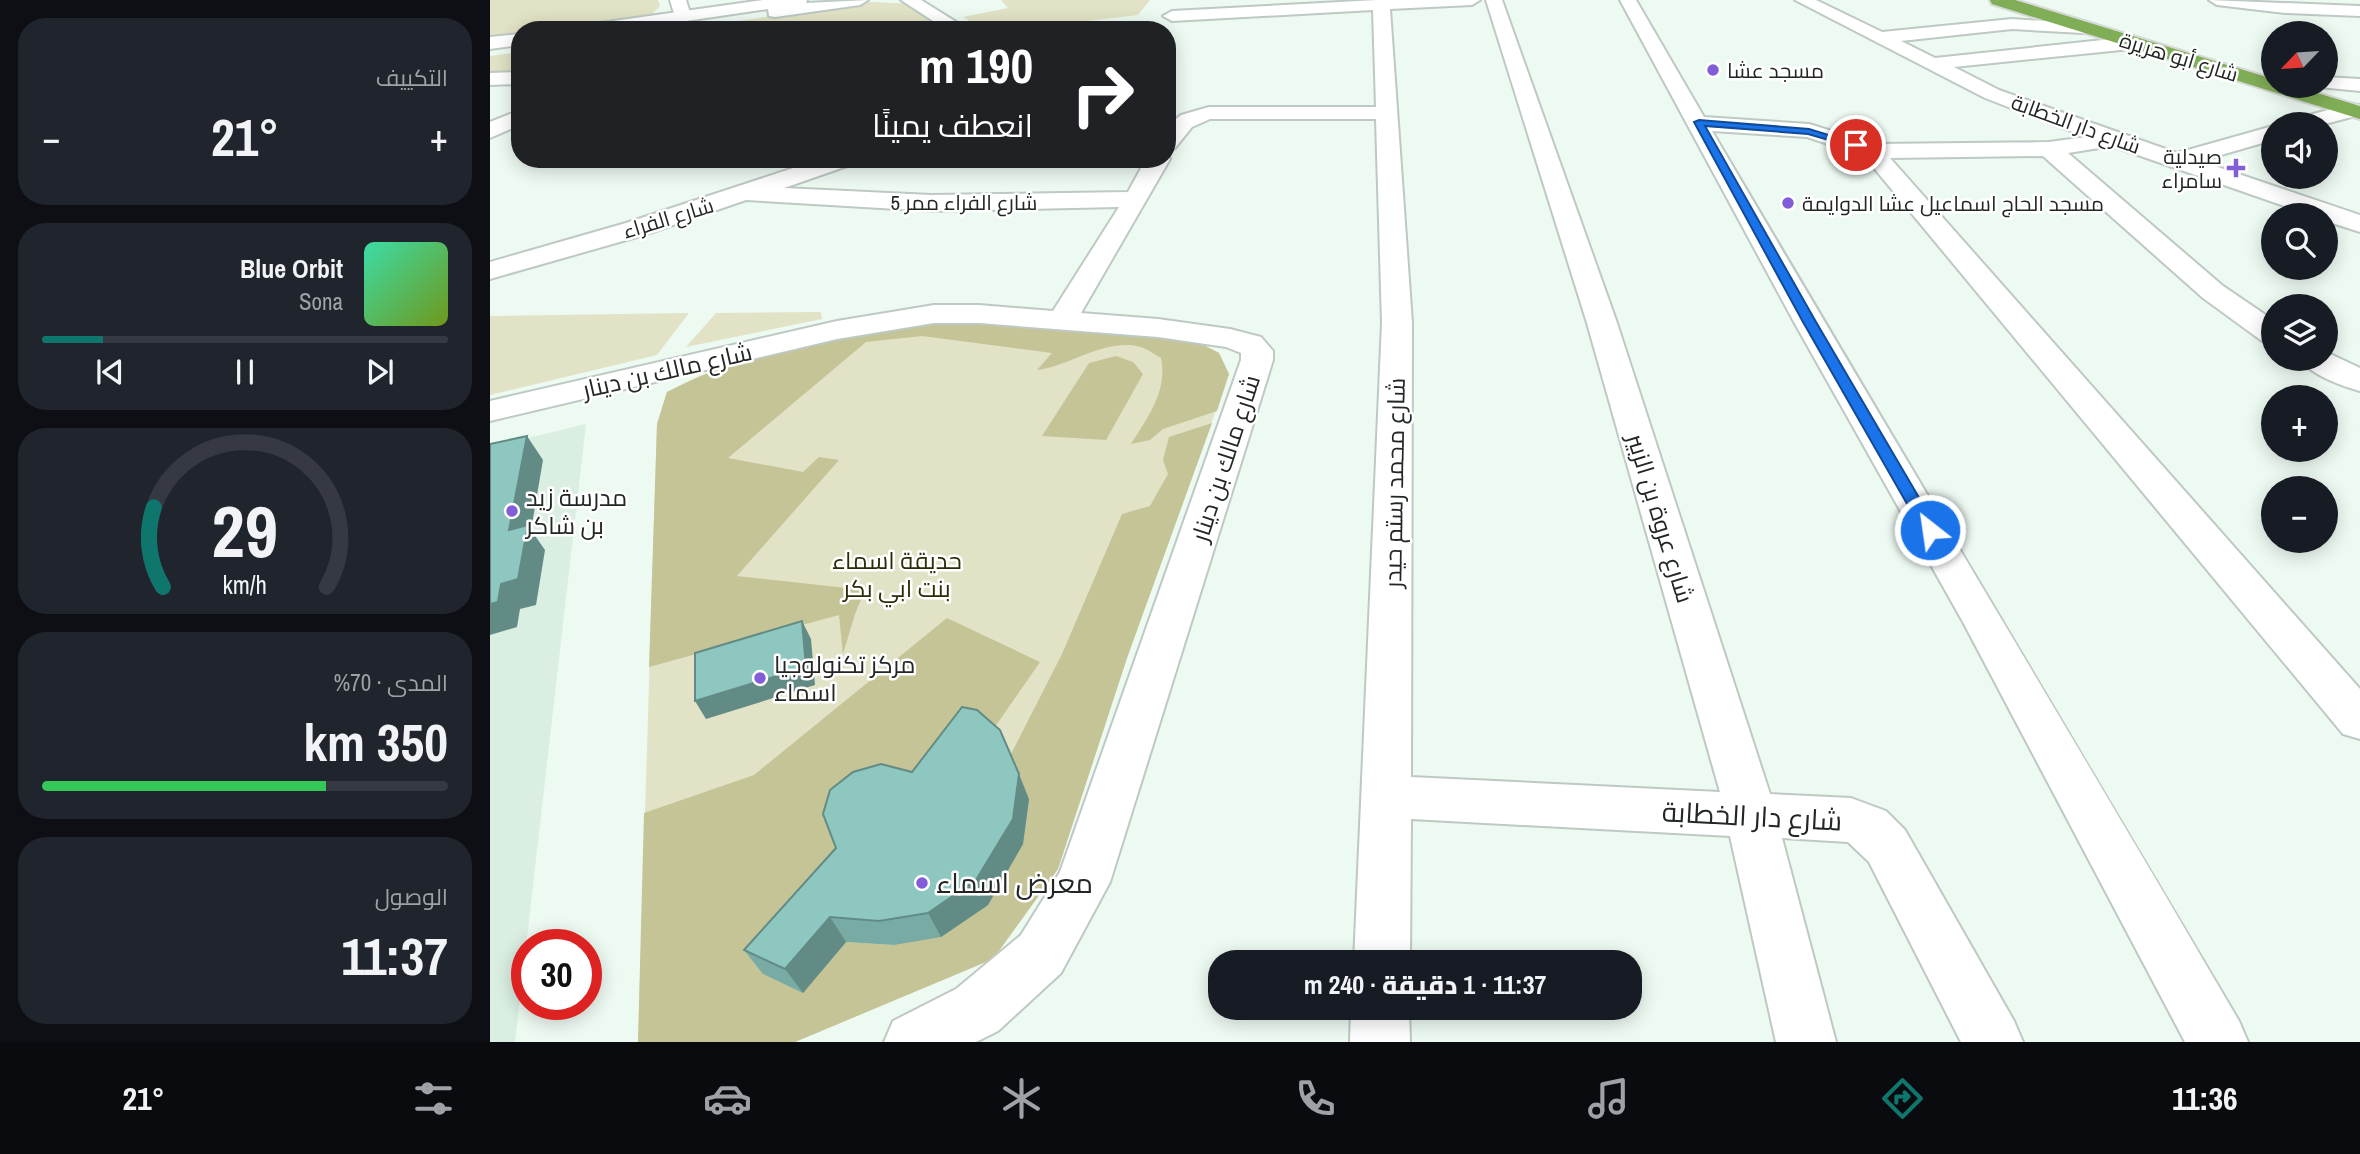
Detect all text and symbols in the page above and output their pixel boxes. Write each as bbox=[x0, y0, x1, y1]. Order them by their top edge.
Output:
north arrow bbox=[2261, 21, 2338, 98]
map controls bbox=[2261, 21, 2338, 553]
street label: شارع أبو هريرة bbox=[2116, 25, 2242, 89]
text: 190 m bbox=[919, 32, 1033, 98]
icon: right bbox=[1057, 49, 1148, 140]
place label: مسجد عشا bbox=[1727, 56, 1824, 85]
text: التكييف bbox=[376, 62, 448, 93]
marker: مسجد عشا bbox=[1705, 62, 1721, 78]
street label: شارع دار الخطابة bbox=[2007, 87, 2145, 161]
text: 21° bbox=[211, 102, 279, 172]
text: انعطف يمينًا bbox=[872, 104, 1033, 147]
text: − bbox=[42, 112, 60, 163]
text: + bbox=[430, 112, 448, 163]
button: sound bbox=[2261, 112, 2338, 189]
pin bbox=[1826, 115, 1886, 175]
icon: arrive bbox=[1837, 126, 1875, 164]
place label: صيدلية سامراء bbox=[2162, 142, 2222, 195]
marker: صيدلية سامراء bbox=[2228, 160, 2244, 176]
street label: شارع الفراء ممر 5 bbox=[891, 188, 1037, 217]
place label: مسجد الحاج اسماعيل عشا الدوايمة bbox=[1802, 189, 2104, 218]
street label: شارع الفراء bbox=[619, 190, 717, 246]
marker: مسجد الحاج اسماعيل عشا الدوايمة bbox=[1780, 195, 1796, 211]
button: search bbox=[2261, 203, 2338, 280]
text: Blue Orbit bbox=[240, 251, 343, 286]
text: Sona bbox=[299, 286, 343, 317]
button: layers bbox=[2261, 294, 2338, 371]
street label: شارع مالك بن دينار bbox=[577, 335, 755, 406]
icon: previous bbox=[91, 353, 129, 391]
icon: pause bbox=[226, 353, 264, 391]
icon: next bbox=[361, 353, 399, 391]
street label: شارع مالك بن دينار bbox=[1182, 371, 1268, 548]
street label: شارع محمد رستم حيدر bbox=[1376, 378, 1413, 590]
button: + bbox=[2261, 385, 2338, 462]
street label: شارع عروة بن الزبير bbox=[1619, 427, 1702, 607]
button: − bbox=[2261, 476, 2338, 553]
place label: مدرسة زيد بن شاكر bbox=[524, 481, 627, 541]
text: 29 bbox=[212, 482, 278, 580]
position arrow bbox=[1893, 493, 1967, 567]
marker: مدرسة زيد بن شاكر bbox=[504, 503, 520, 519]
park label: حديقة اسماء بنت ابي بكر bbox=[832, 544, 962, 608]
text: km/h bbox=[223, 568, 267, 602]
place label: مركز تكنولوجيا اسماء bbox=[774, 648, 915, 708]
text: المدى · 70% bbox=[334, 667, 448, 698]
marker: مركز تكنولوجيا اسماء bbox=[752, 670, 768, 686]
text: 350 km bbox=[303, 707, 448, 777]
street label: شارع دار الخطابة bbox=[1661, 792, 1843, 840]
place label: معرض اسماء bbox=[936, 864, 1093, 902]
marker: معرض اسماء bbox=[914, 875, 930, 891]
text: الوصول bbox=[375, 881, 448, 912]
text: 11:37 bbox=[341, 921, 448, 991]
speed limit sign: 30 bbox=[511, 929, 602, 1020]
text: 11:37 · 1 دقيقة · 240 m bbox=[1304, 967, 1546, 1002]
icon: filters bbox=[409, 1074, 458, 1123]
icon: car bbox=[703, 1074, 752, 1123]
icon: climate bbox=[997, 1074, 1046, 1123]
icon: phone bbox=[1291, 1074, 1340, 1123]
icon: music bbox=[1584, 1074, 1633, 1123]
icon: directions bbox=[1878, 1074, 1927, 1123]
text: 21° bbox=[122, 1077, 164, 1120]
text: 11:36 bbox=[2172, 1077, 2238, 1120]

